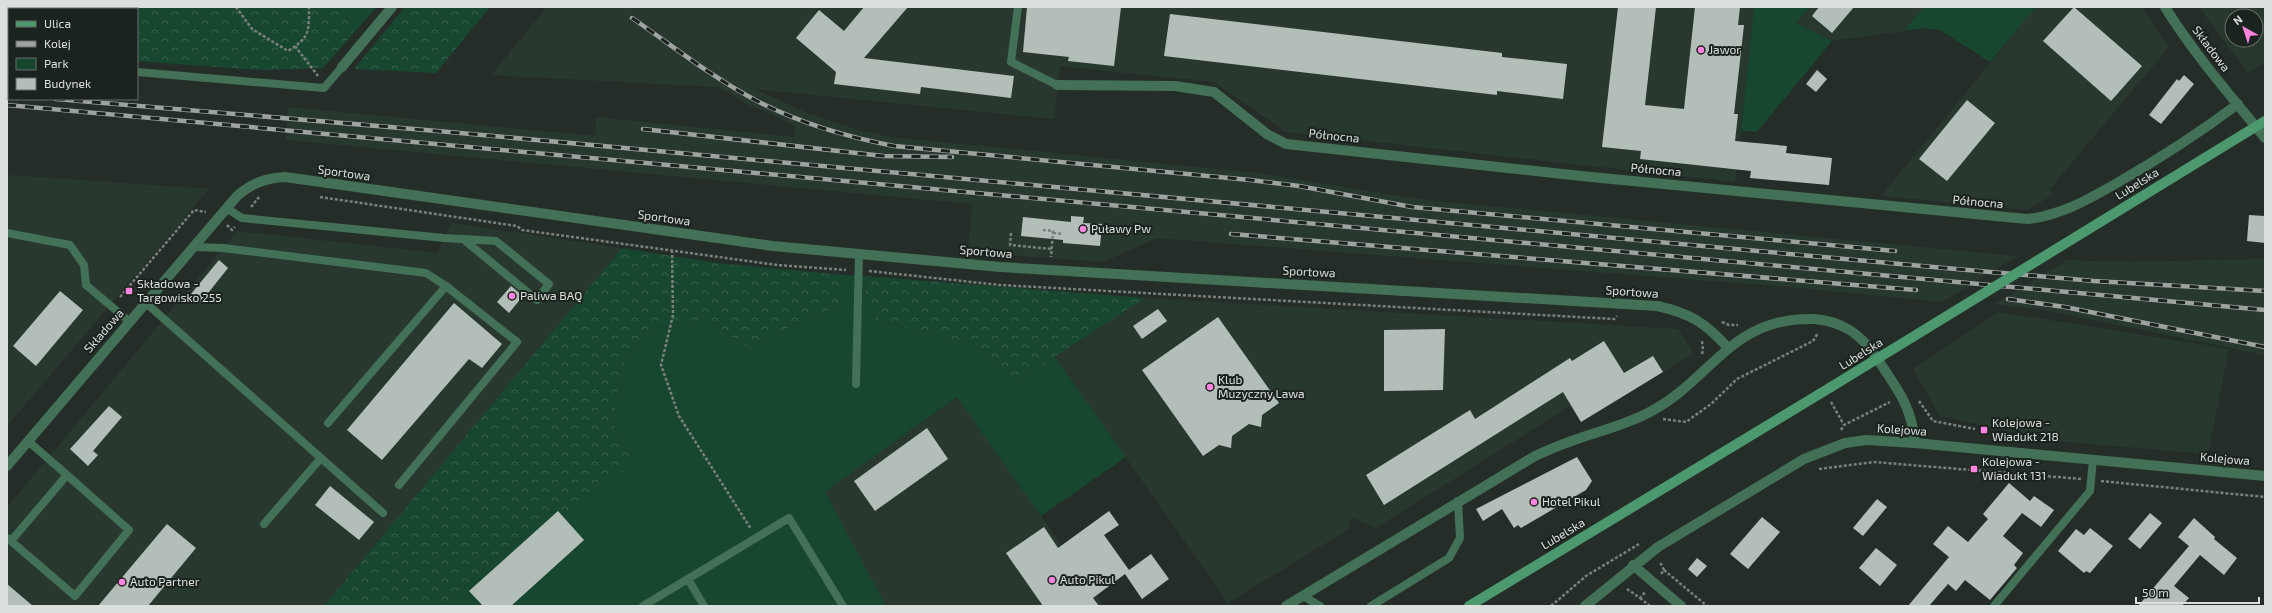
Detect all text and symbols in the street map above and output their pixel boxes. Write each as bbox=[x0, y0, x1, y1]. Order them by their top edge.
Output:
legend bbox=[8, 8, 138, 100]
north arrow bbox=[2224, 8, 2264, 48]
text: N bbox=[2230, 12, 2245, 27]
text: Ulica bbox=[44, 16, 71, 30]
street label: Składowa bbox=[2190, 23, 2233, 74]
text: Kolej bbox=[44, 36, 71, 51]
place label: Jawor bbox=[1709, 42, 1741, 56]
marker: Jawor bbox=[1696, 45, 1706, 55]
text: Park bbox=[44, 56, 69, 70]
text: Budynek bbox=[44, 76, 91, 90]
street label: Północna bbox=[1308, 125, 1360, 145]
street label: Północna bbox=[1630, 160, 1682, 178]
street label: Sportowa bbox=[317, 161, 371, 183]
street label: Lubelska bbox=[2112, 164, 2161, 202]
street label: Północna bbox=[1952, 192, 2004, 210]
street label: Sportowa bbox=[637, 206, 691, 228]
place label: Puławy Pw bbox=[1091, 221, 1151, 235]
marker: Puławy Pw bbox=[1078, 224, 1088, 234]
street label: Sportowa bbox=[959, 242, 1013, 260]
street label: Sportowa bbox=[1282, 263, 1336, 279]
place label: Składowa - Targowisko 255 bbox=[137, 276, 222, 304]
street label: Sportowa bbox=[1605, 282, 1659, 300]
marker: Składowa - Targowisko 255 bbox=[124, 286, 134, 296]
place label: Paliwa BAQ bbox=[520, 288, 582, 303]
marker: Paliwa BAQ bbox=[507, 291, 517, 301]
street label: Składowa bbox=[80, 306, 126, 355]
street label: Lubelska bbox=[1836, 334, 1885, 372]
place label: Klub Muzyczny Lawa bbox=[1218, 372, 1305, 400]
marker: Klub Muzyczny Lawa bbox=[1205, 382, 1215, 392]
place label: Kolejowa - Wiadukt 218 bbox=[1992, 415, 2059, 443]
street label: Kolejowa bbox=[1877, 420, 1927, 439]
marker: Kolejowa - Wiadukt 218 bbox=[1979, 425, 1989, 435]
street label: Kolejowa bbox=[2199, 449, 2251, 468]
place label: Kolejowa - Wiadukt 131 bbox=[1982, 454, 2046, 482]
marker: Kolejowa - Wiadukt 131 bbox=[1969, 464, 1979, 474]
place label: Hotel Pikul bbox=[1542, 494, 1601, 508]
marker: Hotel Pikul bbox=[1529, 497, 1539, 507]
street label: Lubelska bbox=[1538, 515, 1587, 552]
place label: Auto Pikul bbox=[1060, 572, 1115, 586]
place label: Auto Partner bbox=[130, 574, 200, 588]
marker: Auto Pikul bbox=[1047, 575, 1057, 585]
marker: Auto Partner bbox=[117, 577, 127, 587]
scale bar bbox=[2136, 579, 2259, 605]
text: 50 m bbox=[2142, 585, 2169, 599]

